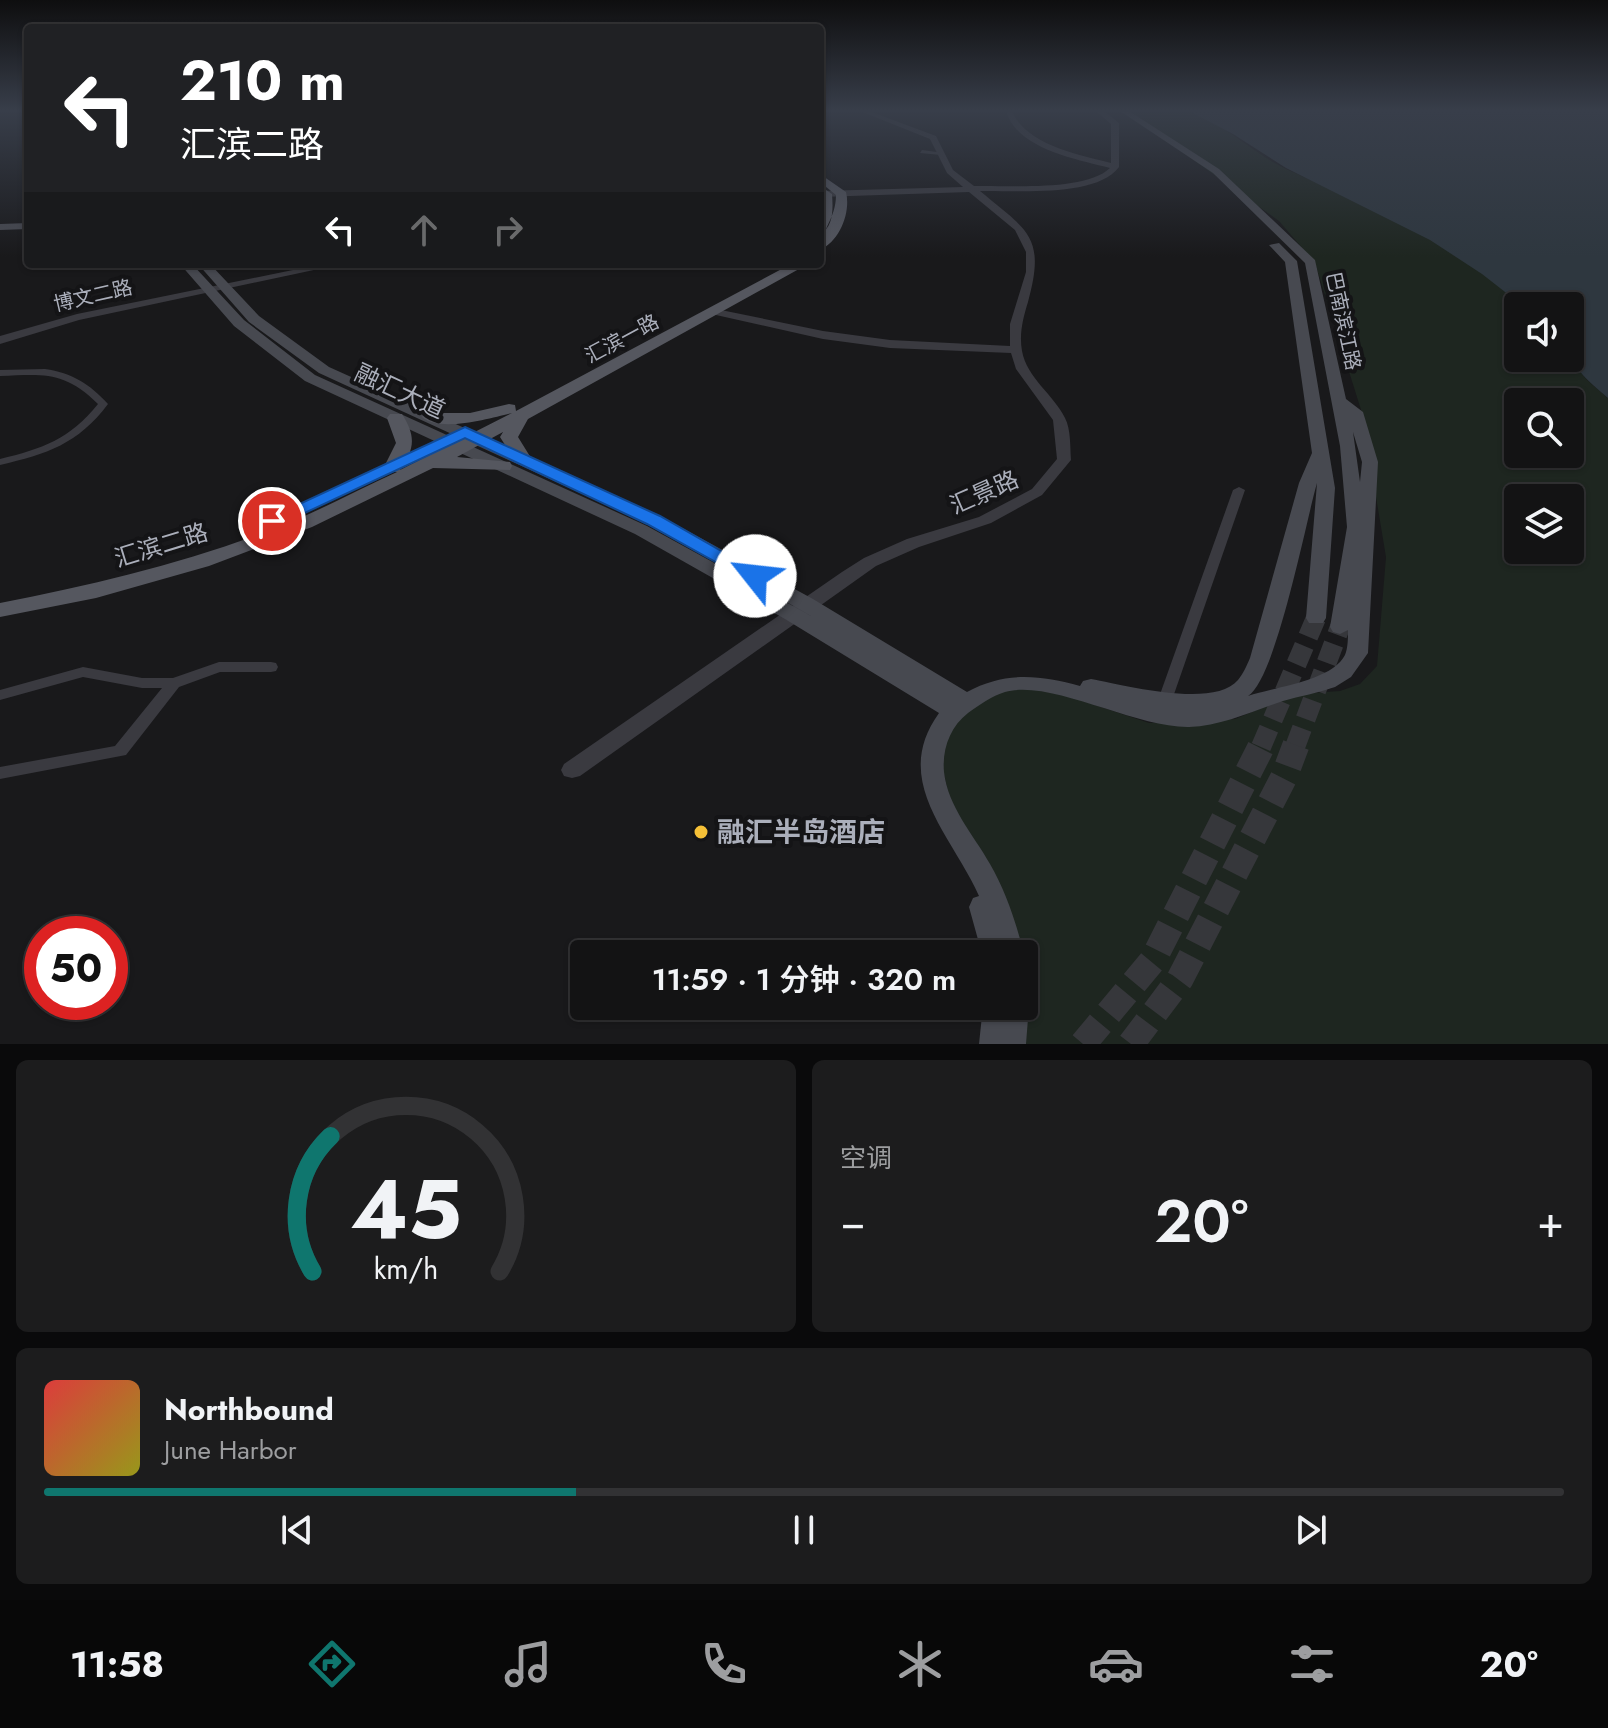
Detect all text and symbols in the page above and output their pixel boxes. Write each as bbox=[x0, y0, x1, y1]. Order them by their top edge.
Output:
text: 210 m bbox=[180, 40, 345, 121]
icon: left bbox=[48, 56, 152, 160]
text: 汇滨二路 bbox=[180, 118, 324, 170]
icon: left bbox=[318, 208, 362, 252]
icon: ahead bbox=[402, 208, 446, 252]
icon: right bbox=[486, 208, 530, 252]
street label: 巴南滨江路 bbox=[1318, 269, 1368, 373]
street label: 博文二路 bbox=[51, 273, 135, 319]
map controls bbox=[1504, 292, 1584, 564]
button: sound bbox=[1504, 292, 1584, 372]
street label: 汇滨一路 bbox=[580, 307, 664, 371]
street label: 融汇大道 bbox=[349, 355, 451, 427]
button: search bbox=[1504, 388, 1584, 468]
street label: 汇景路 bbox=[944, 461, 1024, 523]
button: layers bbox=[1504, 484, 1584, 564]
pin bbox=[238, 487, 306, 555]
icon: arrive bbox=[250, 499, 294, 543]
street label: 汇滨二路 bbox=[110, 514, 212, 576]
position arrow bbox=[713, 534, 797, 618]
place label: 融汇半岛酒店 bbox=[717, 812, 885, 853]
marker: 融汇半岛酒店 bbox=[692, 823, 710, 841]
speed limit sign: 50 bbox=[24, 916, 128, 1020]
text: 11:59 · 1 分钟 · 320 m bbox=[652, 958, 956, 1001]
text: 空调 bbox=[840, 1139, 892, 1177]
text: 45 bbox=[350, 1149, 462, 1269]
text: 20° bbox=[1155, 1178, 1248, 1265]
text: − bbox=[840, 1190, 866, 1254]
text: + bbox=[1537, 1190, 1564, 1254]
text: km/h bbox=[374, 1248, 438, 1290]
text: Northbound bbox=[164, 1388, 334, 1431]
text: June Harbor bbox=[164, 1431, 297, 1469]
icon: previous bbox=[275, 1508, 319, 1552]
icon: pause bbox=[782, 1508, 826, 1552]
icon: next bbox=[1289, 1508, 1333, 1552]
icon: directions bbox=[304, 1636, 360, 1692]
icon: music bbox=[500, 1636, 556, 1692]
icon: phone bbox=[696, 1636, 752, 1692]
icon: climate bbox=[892, 1636, 948, 1692]
icon: car bbox=[1088, 1636, 1144, 1692]
icon: filters bbox=[1284, 1636, 1340, 1692]
text: 11:58 bbox=[70, 1638, 164, 1690]
text: 20° bbox=[1480, 1638, 1538, 1690]

